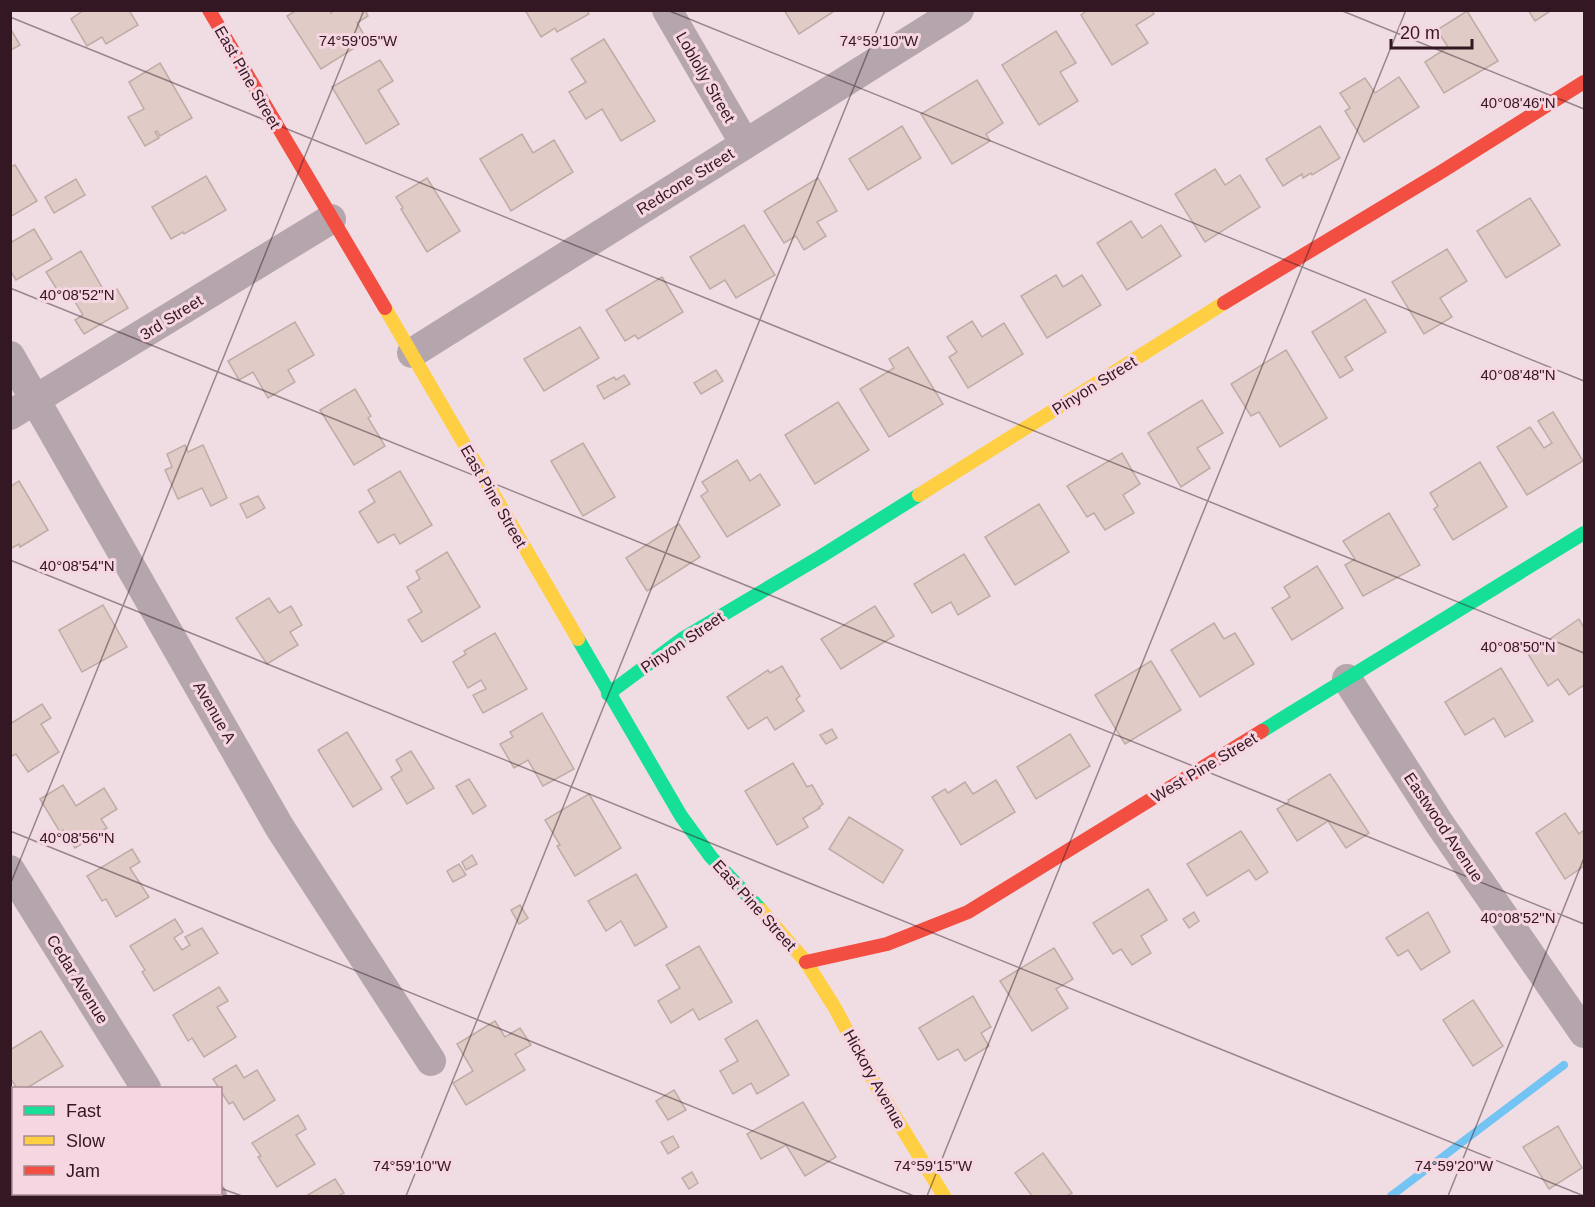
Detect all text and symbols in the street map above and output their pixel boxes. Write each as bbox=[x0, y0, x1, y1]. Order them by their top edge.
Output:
scale bar bbox=[1391, 12, 1472, 50]
street label: East Pine Street bbox=[211, 23, 284, 132]
text: 20 m bbox=[1400, 23, 1440, 43]
street label: Loblolly Street bbox=[673, 29, 739, 126]
text: 74°59'05"W bbox=[319, 32, 398, 49]
text: 74°59'10"W bbox=[840, 32, 919, 49]
text: 40°08'46"N bbox=[1480, 94, 1556, 111]
street label: Redcone Street bbox=[634, 144, 737, 218]
text: 40°08'52"N bbox=[39, 286, 115, 303]
street label: 3rd Street bbox=[137, 291, 206, 343]
street label: Pinyon Street bbox=[1049, 352, 1140, 418]
text: 40°08'48"N bbox=[1480, 366, 1556, 383]
street label: East Pine Street bbox=[457, 442, 530, 551]
text: 40°08'54"N bbox=[39, 557, 115, 574]
street label: Pinyon Street bbox=[638, 608, 727, 676]
text: 40°08'50"N bbox=[1480, 638, 1556, 655]
street label: Avenue A bbox=[190, 678, 239, 746]
street label: West Pine Street bbox=[1149, 729, 1260, 806]
street label: Eastwood Avenue bbox=[1401, 770, 1486, 885]
text: 40°08'56"N bbox=[39, 829, 115, 846]
street label: East Pine Street bbox=[710, 857, 800, 954]
text: 40°08'52"N bbox=[1480, 909, 1556, 926]
street label: Cedar Avenue bbox=[44, 932, 112, 1027]
street label: Hickory Avenue bbox=[840, 1027, 909, 1132]
legend bbox=[12, 1087, 222, 1195]
text: Fast bbox=[66, 1101, 101, 1121]
text: Slow bbox=[66, 1131, 106, 1151]
text: 74°59'10"W bbox=[373, 1157, 452, 1174]
text: 74°59'15"W bbox=[894, 1157, 973, 1174]
text: 74°59'20"W bbox=[1415, 1157, 1494, 1174]
text: Jam bbox=[66, 1161, 100, 1181]

